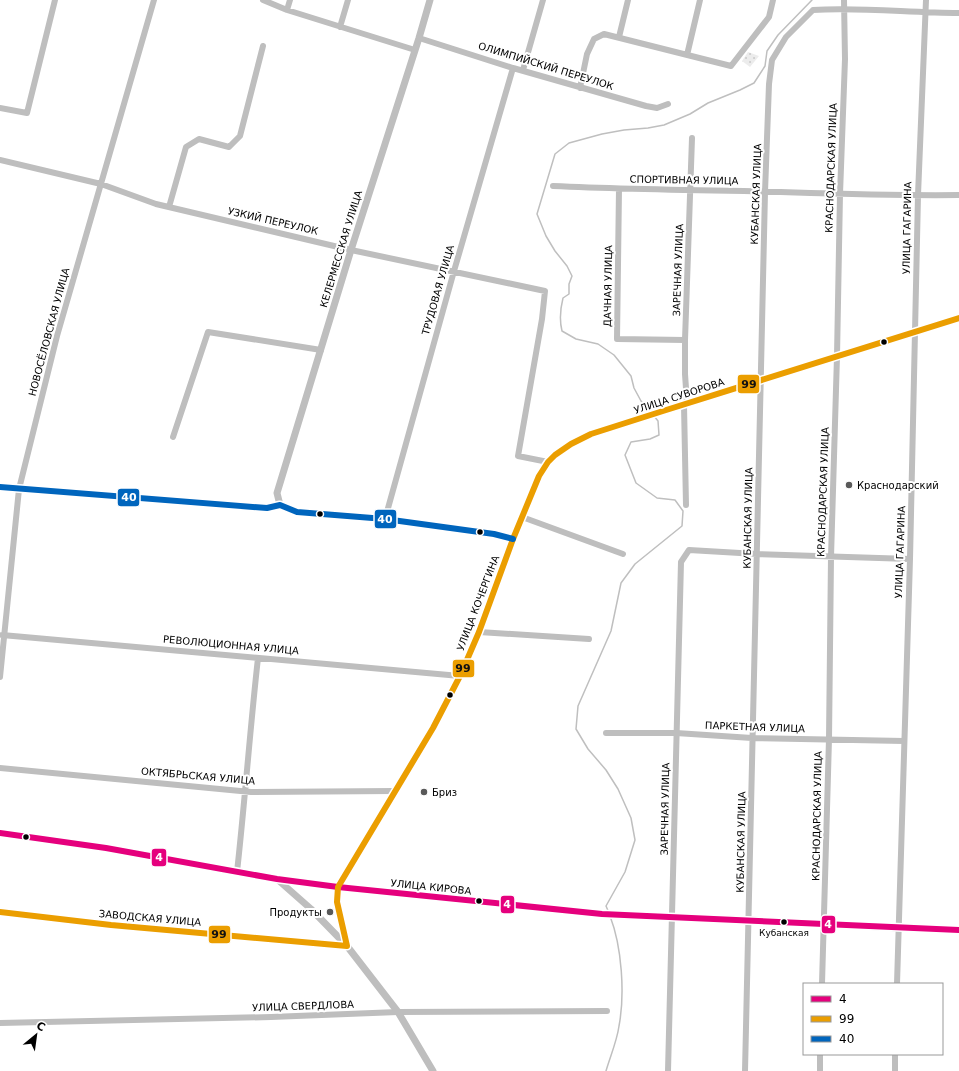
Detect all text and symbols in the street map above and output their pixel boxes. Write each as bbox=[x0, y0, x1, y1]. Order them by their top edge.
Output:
street label: ОЛИМПИЙСКИЙ ПЕРЕУЛОК bbox=[477, 39, 615, 92]
street label: КРАСНОДАРСКАЯ УЛИЦА bbox=[823, 103, 839, 233]
street label: КУБАНСКАЯ УЛИЦА bbox=[749, 143, 763, 245]
street label: СПОРТИВНАЯ УЛИЦА bbox=[629, 174, 739, 186]
street label: УЛИЦА ГАГАРИНА bbox=[901, 181, 913, 274]
street label: КЕЛЕРМЕССКАЯ УЛИЦА bbox=[318, 189, 364, 309]
street label: УЗКИЙ ПЕРЕУЛОК bbox=[227, 204, 320, 237]
street label: ЗАРЕЧНАЯ УЛИЦА bbox=[671, 223, 685, 316]
street label: ТРУДОВАЯ УЛИЦА bbox=[420, 243, 456, 337]
street label: ДАЧНАЯ УЛИЦА bbox=[602, 245, 614, 327]
street label: НОВОСЁЛОВСКАЯ УЛИЦА bbox=[26, 266, 71, 397]
unlabelled marker bbox=[879, 337, 889, 347]
line badge: 99 bbox=[737, 374, 760, 394]
street label: УЛИЦА СУВОРОВА bbox=[632, 376, 726, 416]
text: 99 bbox=[741, 378, 757, 391]
street label: КРАСНОДАРСКАЯ УЛИЦА bbox=[815, 427, 831, 557]
street label: КУБАНСКАЯ УЛИЦА bbox=[742, 467, 754, 569]
marker: Краснодарский bbox=[844, 480, 854, 490]
place label: Краснодарский bbox=[857, 480, 939, 491]
line badge: 40 bbox=[117, 488, 140, 507]
text: 40 bbox=[121, 491, 137, 504]
street label: УЛИЦА ГАГАРИНА bbox=[893, 505, 907, 598]
unlabelled marker bbox=[315, 509, 325, 519]
line badge: 40 bbox=[374, 509, 397, 529]
text: 40 bbox=[377, 513, 393, 526]
unlabelled marker bbox=[475, 527, 485, 537]
street label: УЛИЦА КОЧЕРГИНА bbox=[455, 554, 501, 652]
street label: РЕВОЛЮЦИОННАЯ УЛИЦА bbox=[163, 634, 299, 656]
line badge: 99 bbox=[452, 659, 475, 678]
text: 99 bbox=[455, 662, 471, 675]
unlabelled marker bbox=[445, 690, 455, 700]
street label: ПАРКЕТНАЯ УЛИЦА bbox=[705, 720, 805, 734]
street label: КРАСНОДАРСКАЯ УЛИЦА bbox=[810, 751, 824, 881]
street label: ЗАРЕЧНАЯ УЛИЦА bbox=[659, 762, 671, 855]
street label: ОКТЯБРЬСКАЯ УЛИЦА bbox=[140, 766, 256, 786]
marker: Бриз bbox=[419, 787, 429, 797]
place label: Бриз bbox=[432, 787, 457, 798]
street label: КУБАНСКАЯ УЛИЦА bbox=[735, 791, 747, 893]
unlabelled marker bbox=[21, 832, 31, 842]
line badge: 4 bbox=[151, 848, 167, 867]
text: 4 bbox=[155, 851, 163, 864]
street label: УЛИЦА КИРОВА bbox=[390, 877, 472, 897]
line badge: 4 bbox=[500, 895, 515, 914]
unlabelled marker bbox=[474, 896, 484, 906]
text: 4 bbox=[503, 898, 511, 911]
place label: Продукты bbox=[269, 907, 322, 918]
marker: Продукты bbox=[325, 907, 335, 917]
street label: ЗАВОДСКАЯ УЛИЦА bbox=[98, 908, 202, 928]
line badge: 4 bbox=[821, 915, 836, 934]
marker: Кубанская bbox=[779, 917, 789, 927]
text: 4 bbox=[824, 918, 832, 931]
line badge: 99 bbox=[208, 925, 231, 944]
text: 99 bbox=[211, 928, 227, 941]
place label: Кубанская bbox=[759, 928, 809, 938]
legend bbox=[803, 983, 943, 1055]
text: 4 bbox=[839, 992, 847, 1006]
street label: УЛИЦА СВЕРДЛОВА bbox=[252, 999, 354, 1013]
text: 99 bbox=[839, 1012, 854, 1026]
north arrow bbox=[16, 1015, 56, 1055]
text: С bbox=[34, 1019, 47, 1034]
text: 40 bbox=[839, 1032, 854, 1046]

